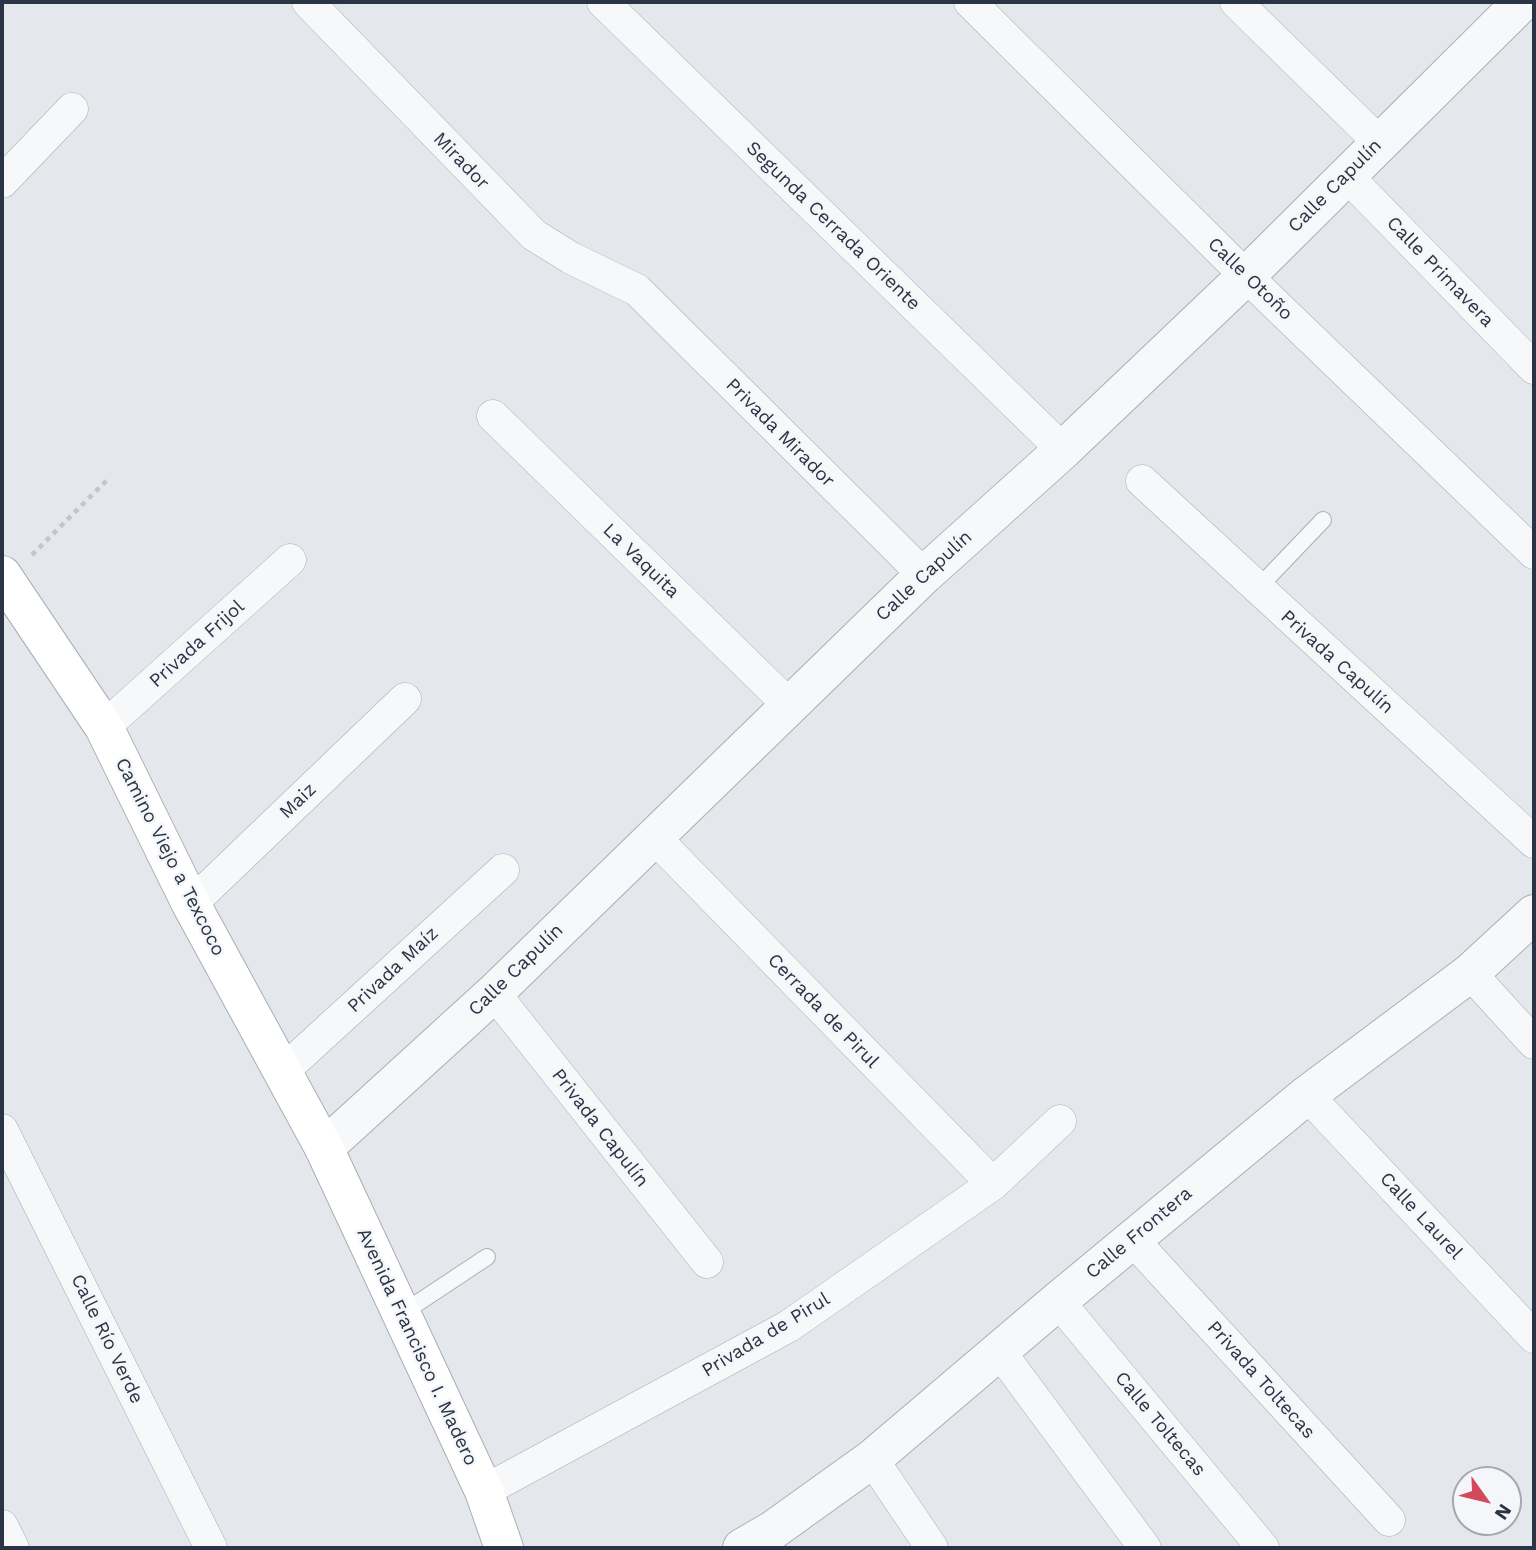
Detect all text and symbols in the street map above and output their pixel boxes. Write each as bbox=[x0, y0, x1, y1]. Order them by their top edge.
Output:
street label: Mirador bbox=[428, 128, 494, 194]
street label: Calle Capulín bbox=[1283, 134, 1387, 238]
street label: Segunda Cerrada Oriente bbox=[741, 137, 925, 315]
street label: Calle Primavera bbox=[1381, 212, 1499, 332]
street label: Calle Otoño bbox=[1203, 233, 1297, 325]
street label: Privada Mirador bbox=[721, 374, 839, 492]
street label: La Vaquita bbox=[598, 519, 684, 603]
street label: Calle Capulín bbox=[871, 526, 977, 626]
street label: Privada Frijol bbox=[145, 595, 249, 693]
street label: Privada Capulín bbox=[1276, 605, 1398, 719]
street label: Camino Viejo a Texcoco bbox=[110, 754, 230, 960]
street label: Maiz bbox=[275, 778, 321, 824]
street label: Calle Capulín bbox=[464, 919, 568, 1021]
street label: Privada Maíz bbox=[343, 922, 443, 1018]
street label: Cerrada de Pirul bbox=[763, 949, 883, 1073]
street label: Privada Capulín bbox=[547, 1064, 653, 1192]
street label: Calle Laurel bbox=[1375, 1168, 1467, 1264]
street label: Calle Frontera bbox=[1081, 1182, 1197, 1284]
street label: Avenida Francisco I. Madero bbox=[352, 1225, 482, 1469]
street label: Calle Río Verde bbox=[66, 1271, 148, 1407]
street label: Privada de Pirul bbox=[698, 1288, 834, 1382]
street label: Privada Toltecas bbox=[1202, 1316, 1320, 1444]
street label: Calle Toltecas bbox=[1110, 1367, 1210, 1481]
north arrow bbox=[1452, 1466, 1522, 1536]
text: N bbox=[1490, 1500, 1517, 1524]

